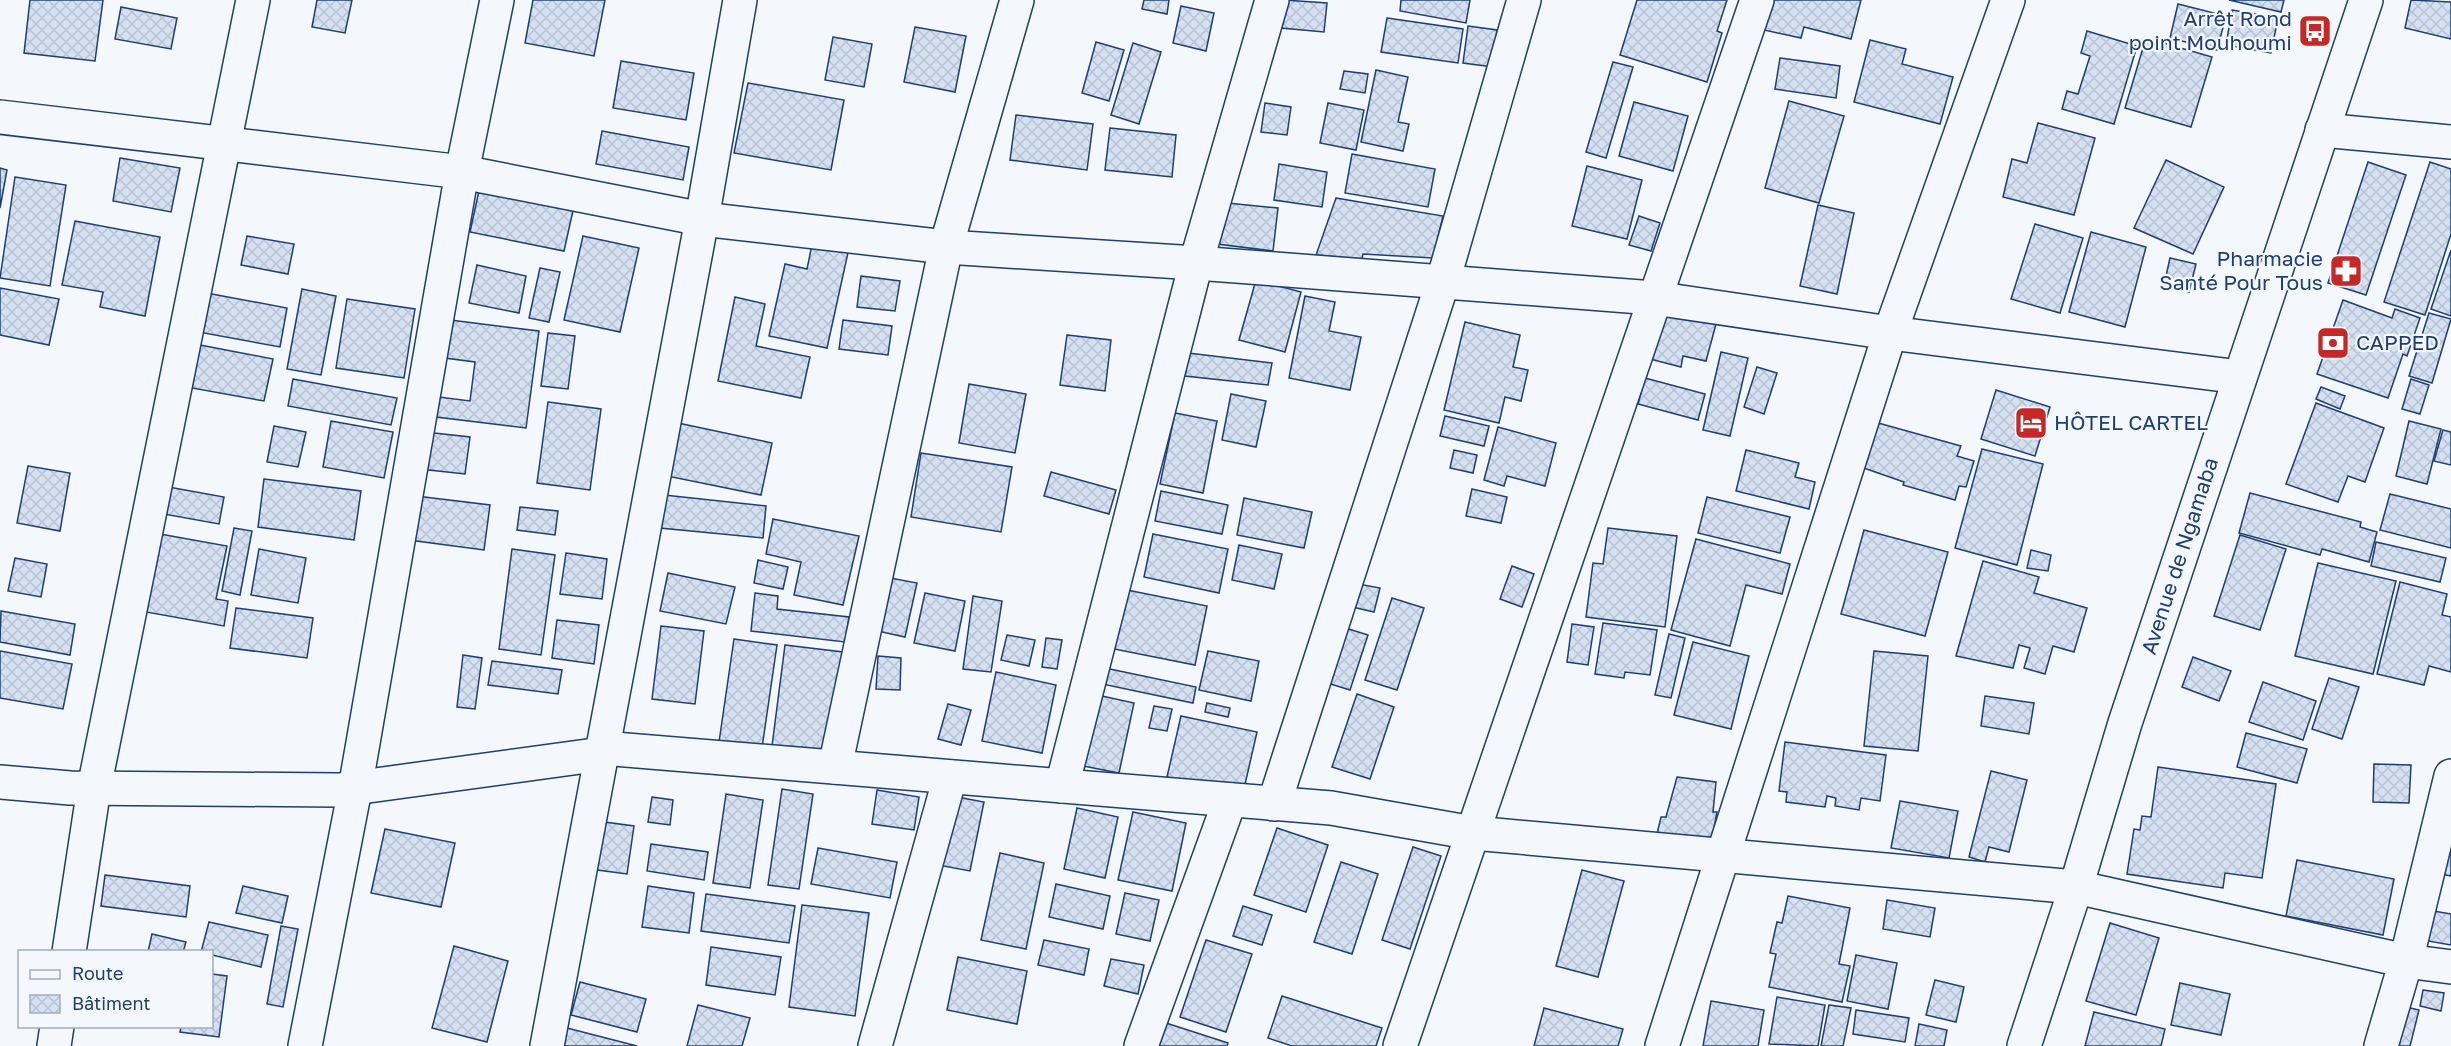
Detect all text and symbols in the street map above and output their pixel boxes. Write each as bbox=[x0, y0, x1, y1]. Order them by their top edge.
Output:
place label: Arrêt Rond point Mouhoumi bbox=[2129, 5, 2292, 55]
bus stop icon: Arrêt Rond point Mouhoumi bbox=[2297, 13, 2333, 49]
place label: Pharmacie Santé Pour Tous bbox=[2159, 245, 2323, 295]
pharmacy icon: Pharmacie Santé Pour Tous bbox=[2328, 253, 2364, 289]
bank icon: CAPPED bbox=[2315, 325, 2351, 361]
place label: CAPPED bbox=[2356, 329, 2439, 355]
hotel icon: HÔTEL CARTEL bbox=[2013, 405, 2049, 441]
place label: HÔTEL CARTEL bbox=[2054, 409, 2208, 435]
street label: Avenue de Ngamaba bbox=[2135, 454, 2223, 658]
legend bbox=[18, 950, 213, 1028]
text: Route bbox=[72, 962, 123, 984]
text: Bâtiment bbox=[72, 992, 151, 1014]

